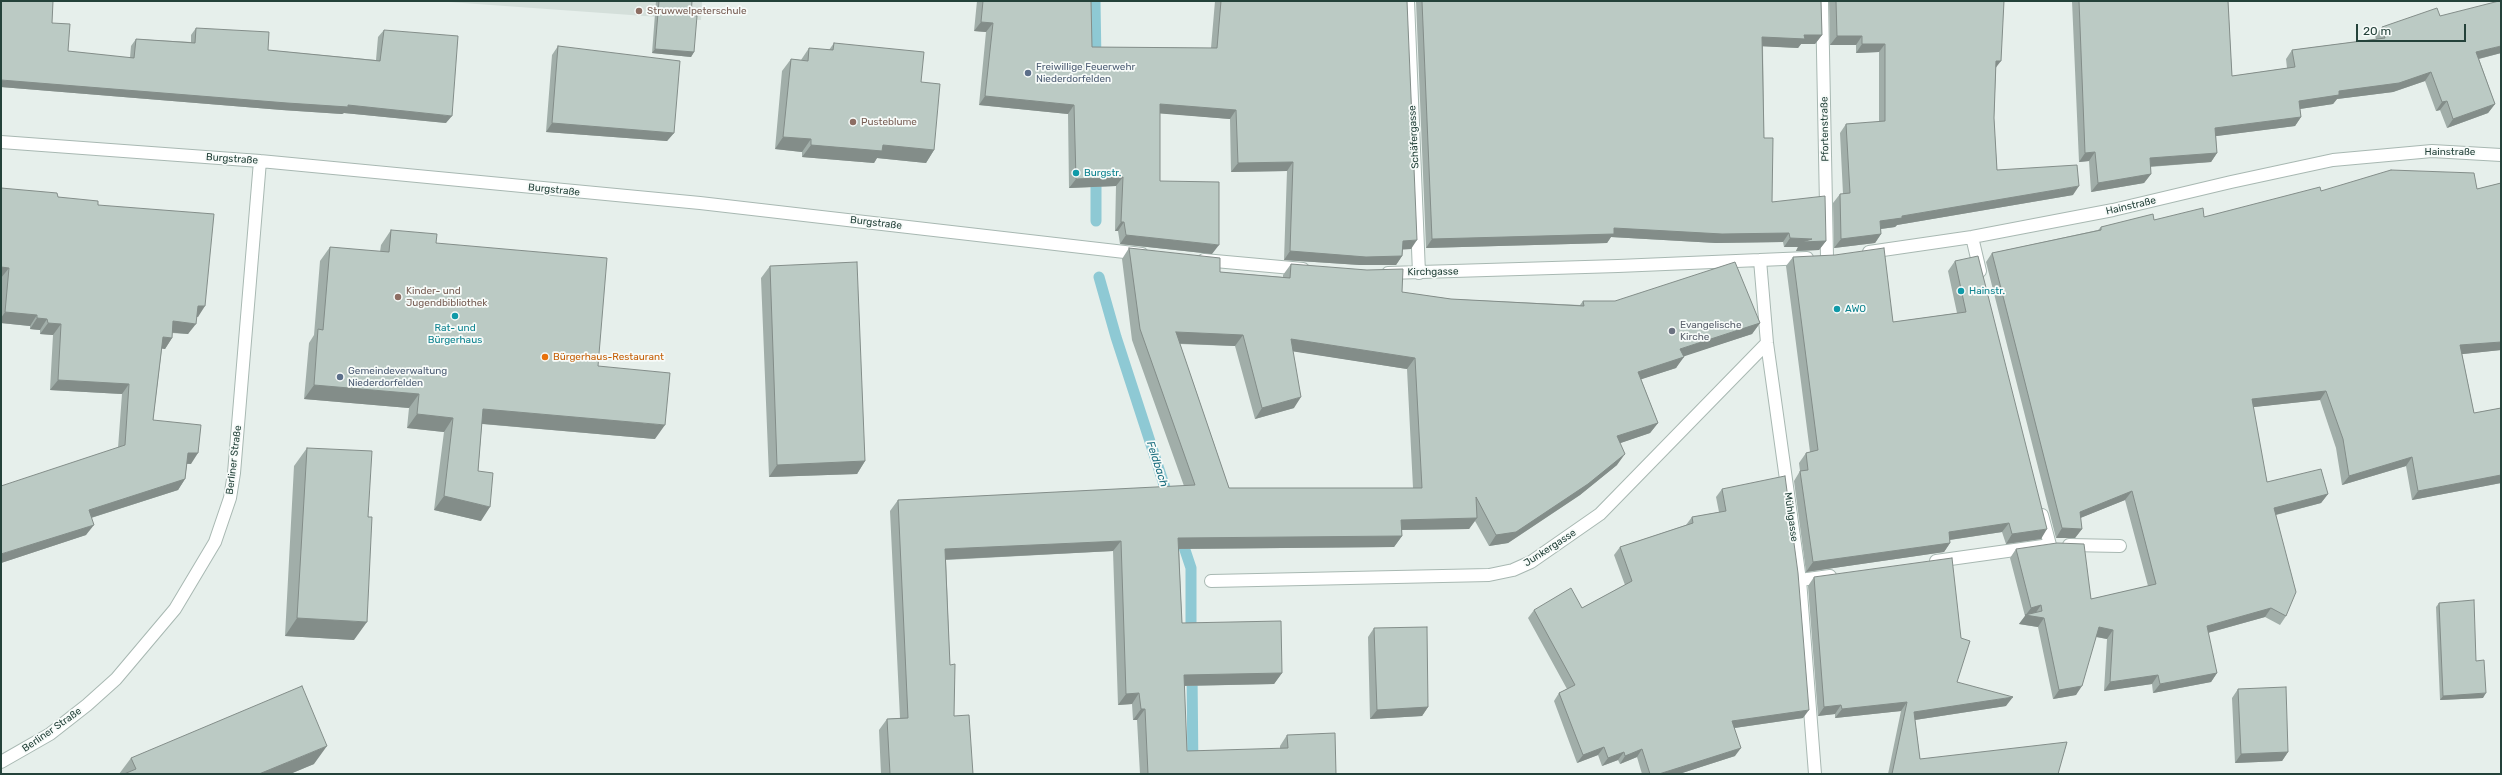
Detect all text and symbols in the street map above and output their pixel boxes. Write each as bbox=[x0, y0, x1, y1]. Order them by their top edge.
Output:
place label: Struwwelpeterschule bbox=[647, 5, 746, 17]
marker: Struwwelpeterschule bbox=[634, 6, 644, 16]
scale bar bbox=[2358, 16, 2468, 42]
text: 20 m bbox=[2363, 24, 2391, 38]
place label: Freiwillige Feuerwehr Niederdorfelden bbox=[1036, 61, 1135, 84]
marker: Freiwillige Feuerwehr Niederdorfelden bbox=[1023, 68, 1033, 78]
street label: Pfortenstraße bbox=[1818, 96, 1832, 162]
street label: Schäfergasse bbox=[1406, 105, 1422, 169]
place label: Pusteblume bbox=[861, 116, 917, 128]
marker: Pusteblume bbox=[848, 117, 858, 127]
street label: Hainstraße bbox=[2425, 146, 2475, 158]
street label: Burgstraße bbox=[206, 151, 258, 167]
place label: Burgstr. bbox=[1084, 167, 1121, 179]
marker: Burgstr. bbox=[1071, 168, 1081, 178]
street label: Burgstraße bbox=[527, 181, 581, 199]
street label: Hainstraße bbox=[2105, 194, 2157, 218]
street label: Burgstraße bbox=[849, 214, 903, 232]
street label: Kirchgasse bbox=[1407, 266, 1459, 278]
place label: Kinder- und Jugendbibliothek bbox=[406, 285, 488, 308]
place label: Hainstr. bbox=[1969, 285, 2005, 297]
marker: Hainstr. bbox=[1956, 286, 1966, 296]
marker: Kinder- und Jugendbibliothek bbox=[393, 292, 403, 302]
place label: AWO bbox=[1845, 303, 1866, 315]
marker: AWO bbox=[1832, 304, 1842, 314]
marker: Rat- und Bürgerhaus bbox=[450, 311, 460, 321]
place label: Evangelische Kirche bbox=[1680, 319, 1742, 342]
place label: Rat- und Bürgerhaus bbox=[428, 322, 482, 346]
marker: Evangelische Kirche bbox=[1667, 326, 1677, 336]
place label: Bürgerhaus-Restaurant bbox=[553, 351, 664, 363]
marker: Bürgerhaus-Restaurant bbox=[540, 352, 550, 362]
place label: Gemeindeverwaltung Niederdorfelden bbox=[348, 365, 447, 388]
marker: Gemeindeverwaltung Niederdorfelden bbox=[335, 372, 345, 382]
street label: Berliner Straße bbox=[224, 425, 244, 495]
water label: Feldbach bbox=[1143, 439, 1171, 489]
street label: Mühlgasse bbox=[1782, 492, 1800, 542]
street label: Junkergasse bbox=[1522, 527, 1578, 569]
street label: Berliner Straße bbox=[20, 705, 84, 755]

